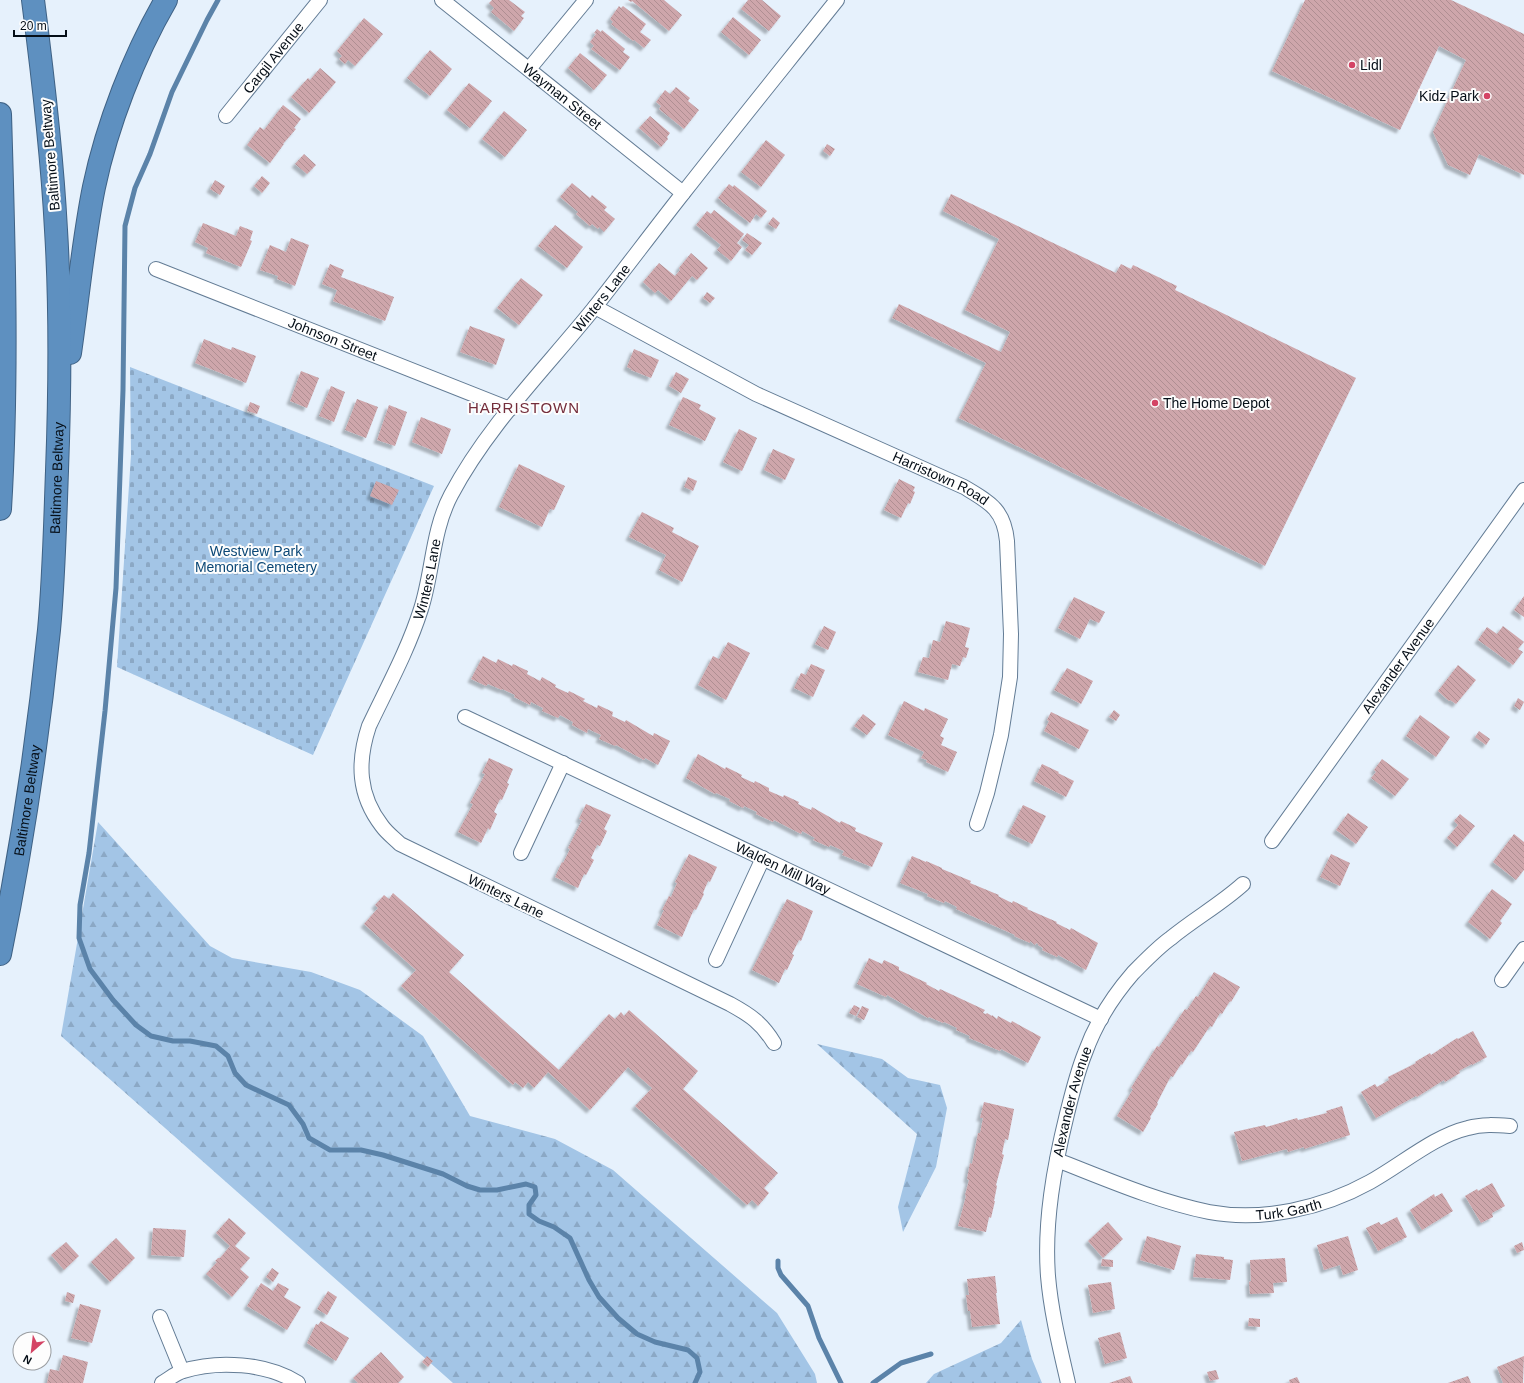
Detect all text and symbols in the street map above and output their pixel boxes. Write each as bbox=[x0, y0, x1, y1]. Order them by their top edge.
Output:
scale bar bbox=[14, 12, 66, 38]
text: 20 m bbox=[20, 19, 47, 33]
street label: Cargil Avenue bbox=[240, 19, 307, 97]
place label: Lidl bbox=[1360, 57, 1382, 73]
street label: Wayman Street bbox=[520, 60, 605, 133]
marker: Lidl bbox=[1347, 60, 1357, 70]
place label: Kidz Park bbox=[1419, 88, 1480, 104]
marker: Kidz Park bbox=[1482, 91, 1492, 101]
street label: Baltimore Beltway bbox=[37, 98, 63, 212]
street label: Winters Lane bbox=[570, 261, 634, 335]
street label: Johnson Street bbox=[286, 314, 380, 364]
place label: The Home Depot bbox=[1163, 395, 1270, 411]
marker: The Home Depot bbox=[1150, 398, 1160, 408]
district label: HARRISTOWN bbox=[468, 399, 580, 416]
street label: Baltimore Beltway bbox=[47, 422, 67, 534]
street label: Harristown Road bbox=[890, 448, 992, 508]
street label: Winters Lane bbox=[410, 537, 444, 622]
park label: Westview Park Memorial Cemetery bbox=[195, 543, 317, 575]
street label: Alexander Avenue bbox=[1358, 615, 1438, 716]
street label: Baltimore Beltway bbox=[11, 744, 43, 857]
street label: Walden Mill Way bbox=[733, 839, 833, 897]
street label: Winters Lane bbox=[465, 871, 547, 921]
street label: Alexander Avenue bbox=[1050, 1044, 1095, 1158]
street label: Turk Garth bbox=[1255, 1195, 1323, 1223]
north arrow bbox=[12, 1331, 52, 1371]
text: N bbox=[21, 1353, 34, 1367]

